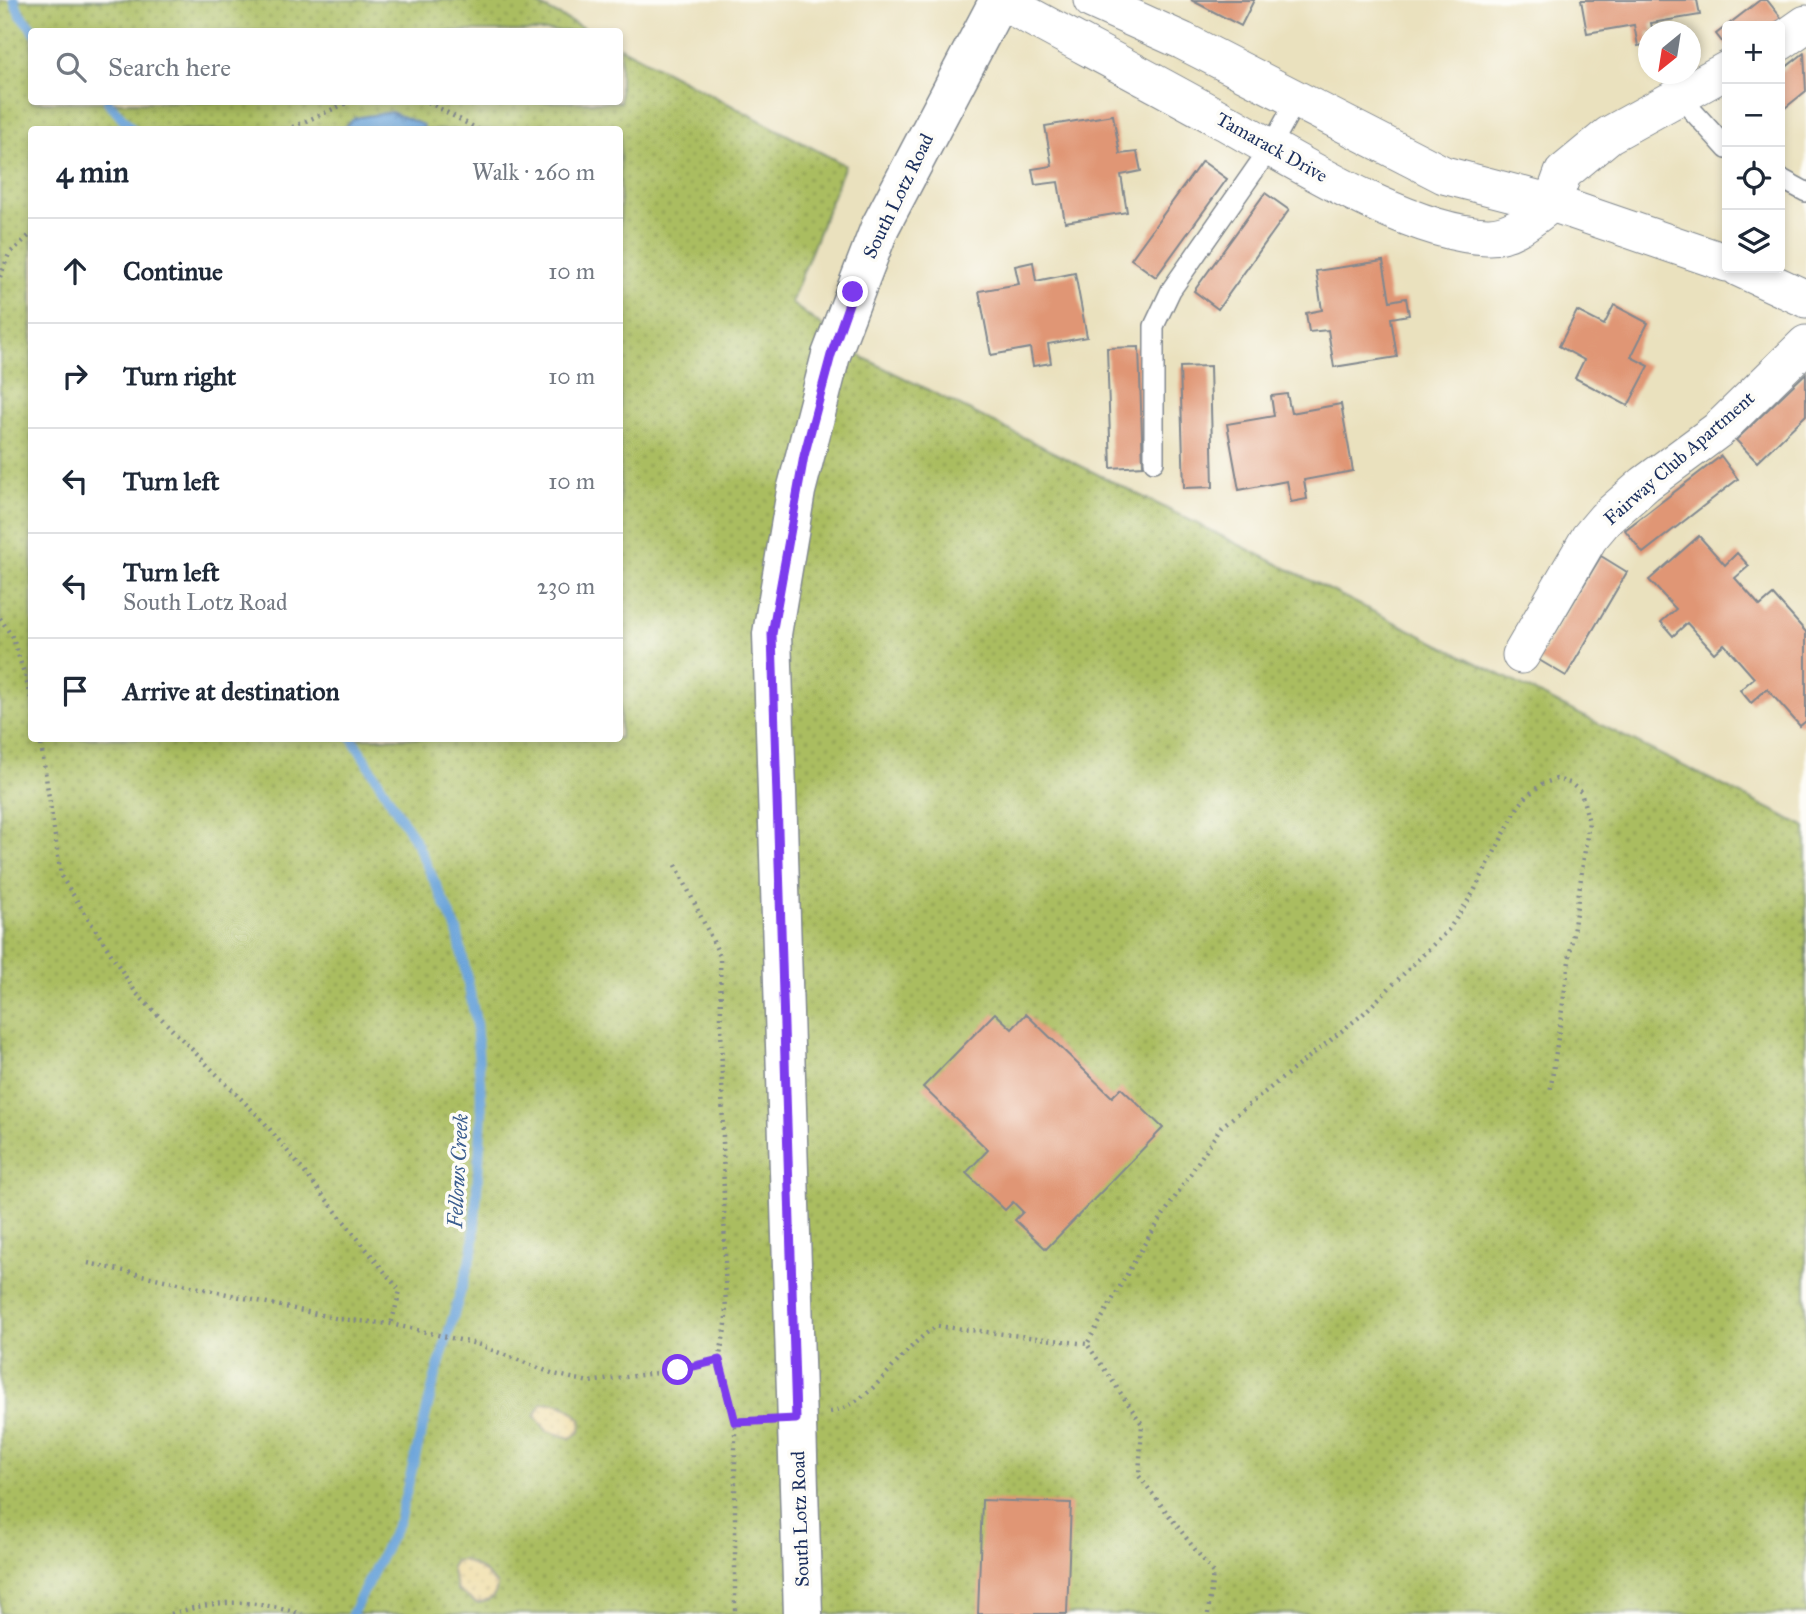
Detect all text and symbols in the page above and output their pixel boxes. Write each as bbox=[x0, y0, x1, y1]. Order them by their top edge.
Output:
north arrow bbox=[1638, 21, 1701, 84]
map controls bbox=[1722, 21, 1785, 273]
button: + bbox=[1722, 21, 1785, 84]
search box bbox=[28, 28, 623, 105]
icon: search bbox=[52, 48, 90, 86]
text: Search here bbox=[108, 51, 231, 83]
button: − bbox=[1722, 84, 1785, 147]
street label: Tamarack Drive bbox=[1212, 107, 1332, 187]
street label: South Lotz Road bbox=[858, 129, 938, 262]
button: locate bbox=[1722, 147, 1785, 210]
text: 4 min bbox=[56, 154, 129, 190]
text: Walk · 260 m bbox=[472, 158, 595, 186]
button: layers bbox=[1722, 210, 1785, 273]
icon: ahead bbox=[56, 252, 94, 290]
text: Continue bbox=[123, 255, 223, 287]
text: 10 m bbox=[548, 257, 595, 285]
route end bbox=[837, 276, 868, 307]
icon: right bbox=[56, 357, 94, 395]
text: Turn right bbox=[123, 360, 236, 392]
text: 10 m bbox=[548, 362, 595, 390]
street label: Fairway Club Apartment bbox=[1599, 386, 1759, 530]
icon: left bbox=[56, 462, 94, 500]
text: Turn left bbox=[123, 465, 219, 497]
text: 10 m bbox=[548, 467, 595, 495]
text: Turn left bbox=[123, 556, 219, 588]
icon: left bbox=[56, 567, 94, 605]
text: 230 m bbox=[537, 572, 595, 600]
text: South Lotz Road bbox=[123, 588, 288, 616]
icon: arrive bbox=[56, 672, 94, 710]
text: Arrive at destination bbox=[123, 675, 340, 707]
water label: Fellows Creek bbox=[442, 1113, 474, 1230]
route start bbox=[662, 1354, 693, 1385]
street label: South Lotz Road bbox=[786, 1450, 814, 1587]

